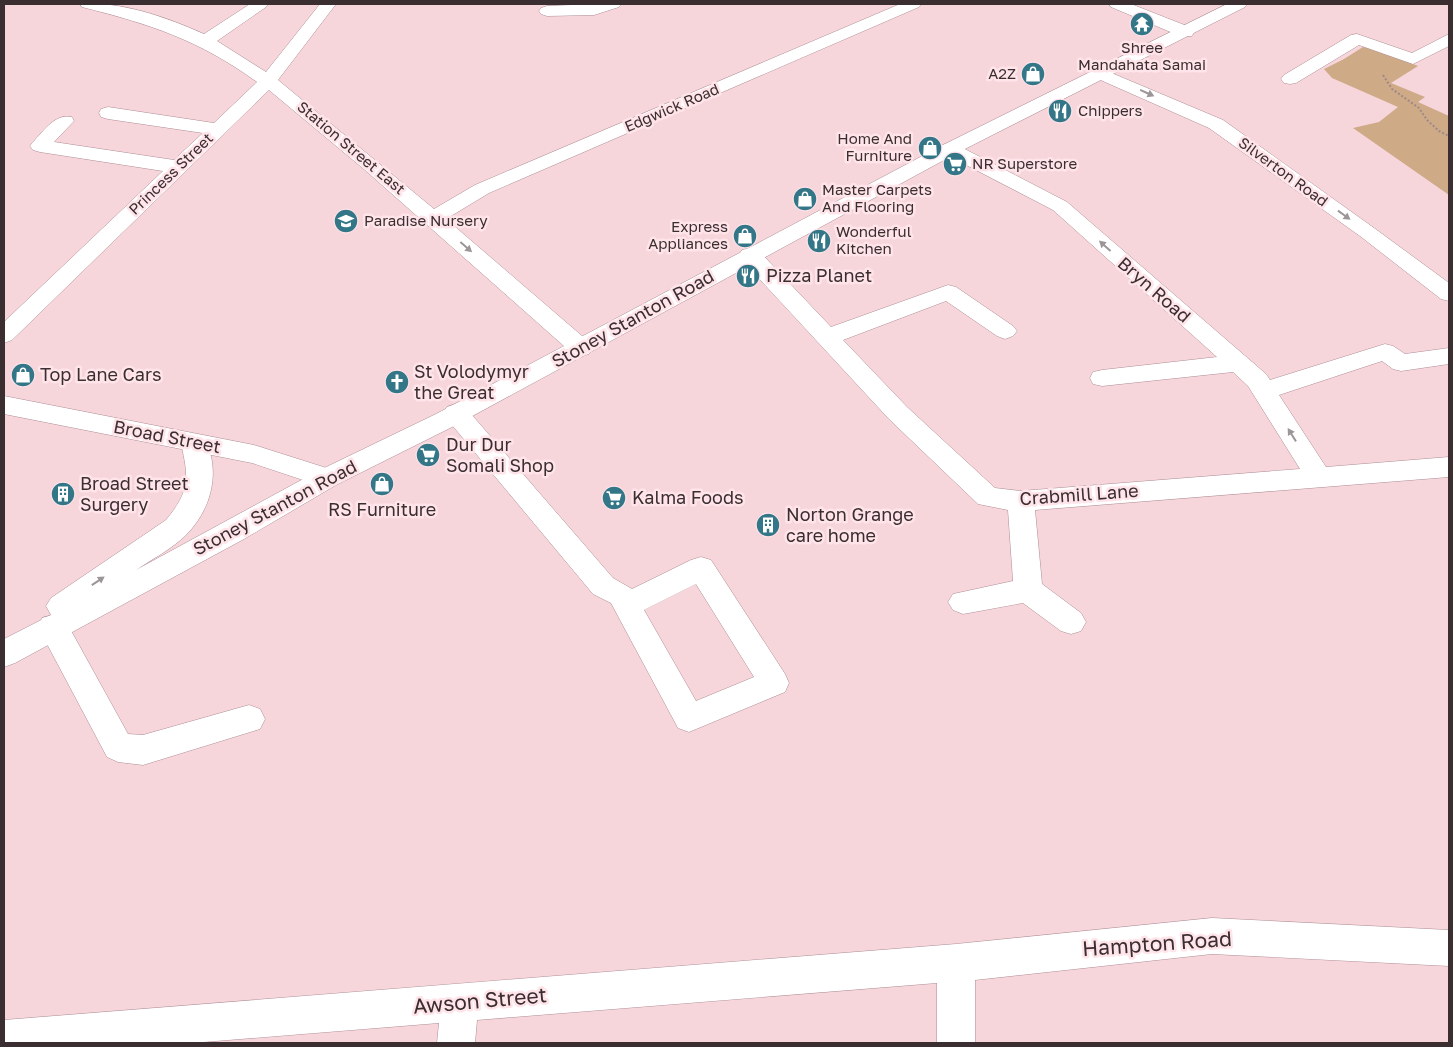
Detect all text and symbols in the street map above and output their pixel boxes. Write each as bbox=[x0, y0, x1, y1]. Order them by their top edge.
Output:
temple icon: Shree Mandahata Samai bbox=[1129, 11, 1155, 37]
place label: Shree Mandahata Samai bbox=[1078, 38, 1206, 73]
shop icon: A2Z bbox=[1020, 61, 1046, 87]
place label: A2Z bbox=[988, 64, 1016, 82]
street label: Edgwick Road bbox=[622, 79, 722, 135]
one-way arrow bbox=[1140, 90, 1154, 98]
street label: Station Street East bbox=[294, 97, 409, 198]
restaurant icon: Chippers bbox=[1047, 98, 1073, 124]
place label: Chippers bbox=[1078, 101, 1142, 119]
street label: Princess Street bbox=[125, 129, 216, 218]
place label: Home And Furniture bbox=[837, 129, 912, 164]
street label: Silverton Road bbox=[1236, 133, 1332, 210]
shop icon: Home And Furniture bbox=[917, 135, 943, 161]
supermarket icon: NR Superstore bbox=[942, 151, 968, 177]
place label: NR Superstore bbox=[972, 154, 1077, 172]
place label: Master Carpets And Flooring bbox=[822, 180, 932, 215]
shop icon: Master Carpets And Flooring bbox=[792, 186, 818, 212]
school or university icon: Paradise Nursery bbox=[333, 208, 359, 234]
one-way arrow bbox=[1337, 210, 1351, 220]
place label: Paradise Nursery bbox=[364, 211, 488, 229]
place label: Express Appliances bbox=[648, 217, 728, 252]
place label: Wonderful Kitchen bbox=[836, 222, 912, 257]
shop icon: Express Appliances bbox=[732, 223, 758, 249]
restaurant icon: Wonderful Kitchen bbox=[806, 228, 832, 254]
one-way arrow bbox=[1099, 240, 1111, 252]
one-way arrow bbox=[460, 241, 472, 252]
street label: Bryn Road bbox=[1114, 252, 1196, 327]
restaurant icon: Pizza Planet bbox=[735, 263, 761, 289]
street label: Stoney Stanton Road bbox=[548, 264, 717, 372]
place label: Pizza Planet bbox=[766, 264, 872, 286]
place label: St Volodymyr the Great bbox=[414, 360, 529, 403]
shop icon: Top Lane Cars bbox=[10, 362, 36, 388]
place label: Top Lane Cars bbox=[40, 363, 162, 385]
church icon: St Volodymyr the Great bbox=[384, 369, 410, 395]
street label: Broad Street bbox=[112, 415, 223, 457]
one-way arrow bbox=[1287, 428, 1296, 441]
place label: Dur Dur Somali Shop bbox=[446, 433, 554, 476]
supermarket icon: Dur Dur Somali Shop bbox=[415, 442, 441, 468]
street label: Stoney Stanton Road bbox=[189, 455, 360, 560]
shop icon: RS Furniture bbox=[369, 471, 395, 497]
place label: Broad Street Surgery bbox=[80, 472, 189, 515]
street label: Crabmill Lane bbox=[1019, 479, 1139, 509]
building icon: Broad Street Surgery bbox=[50, 481, 76, 507]
supermarket icon: Kalma Foods bbox=[601, 485, 627, 511]
place label: Kalma Foods bbox=[632, 486, 744, 508]
place label: RS Furniture bbox=[328, 498, 436, 520]
place label: Norton Grange care home bbox=[786, 503, 914, 546]
building icon: Norton Grange care home bbox=[755, 512, 781, 538]
one-way arrow bbox=[91, 576, 104, 586]
street label: Hampton Road bbox=[1081, 925, 1233, 961]
street label: Awson Street bbox=[412, 981, 548, 1019]

